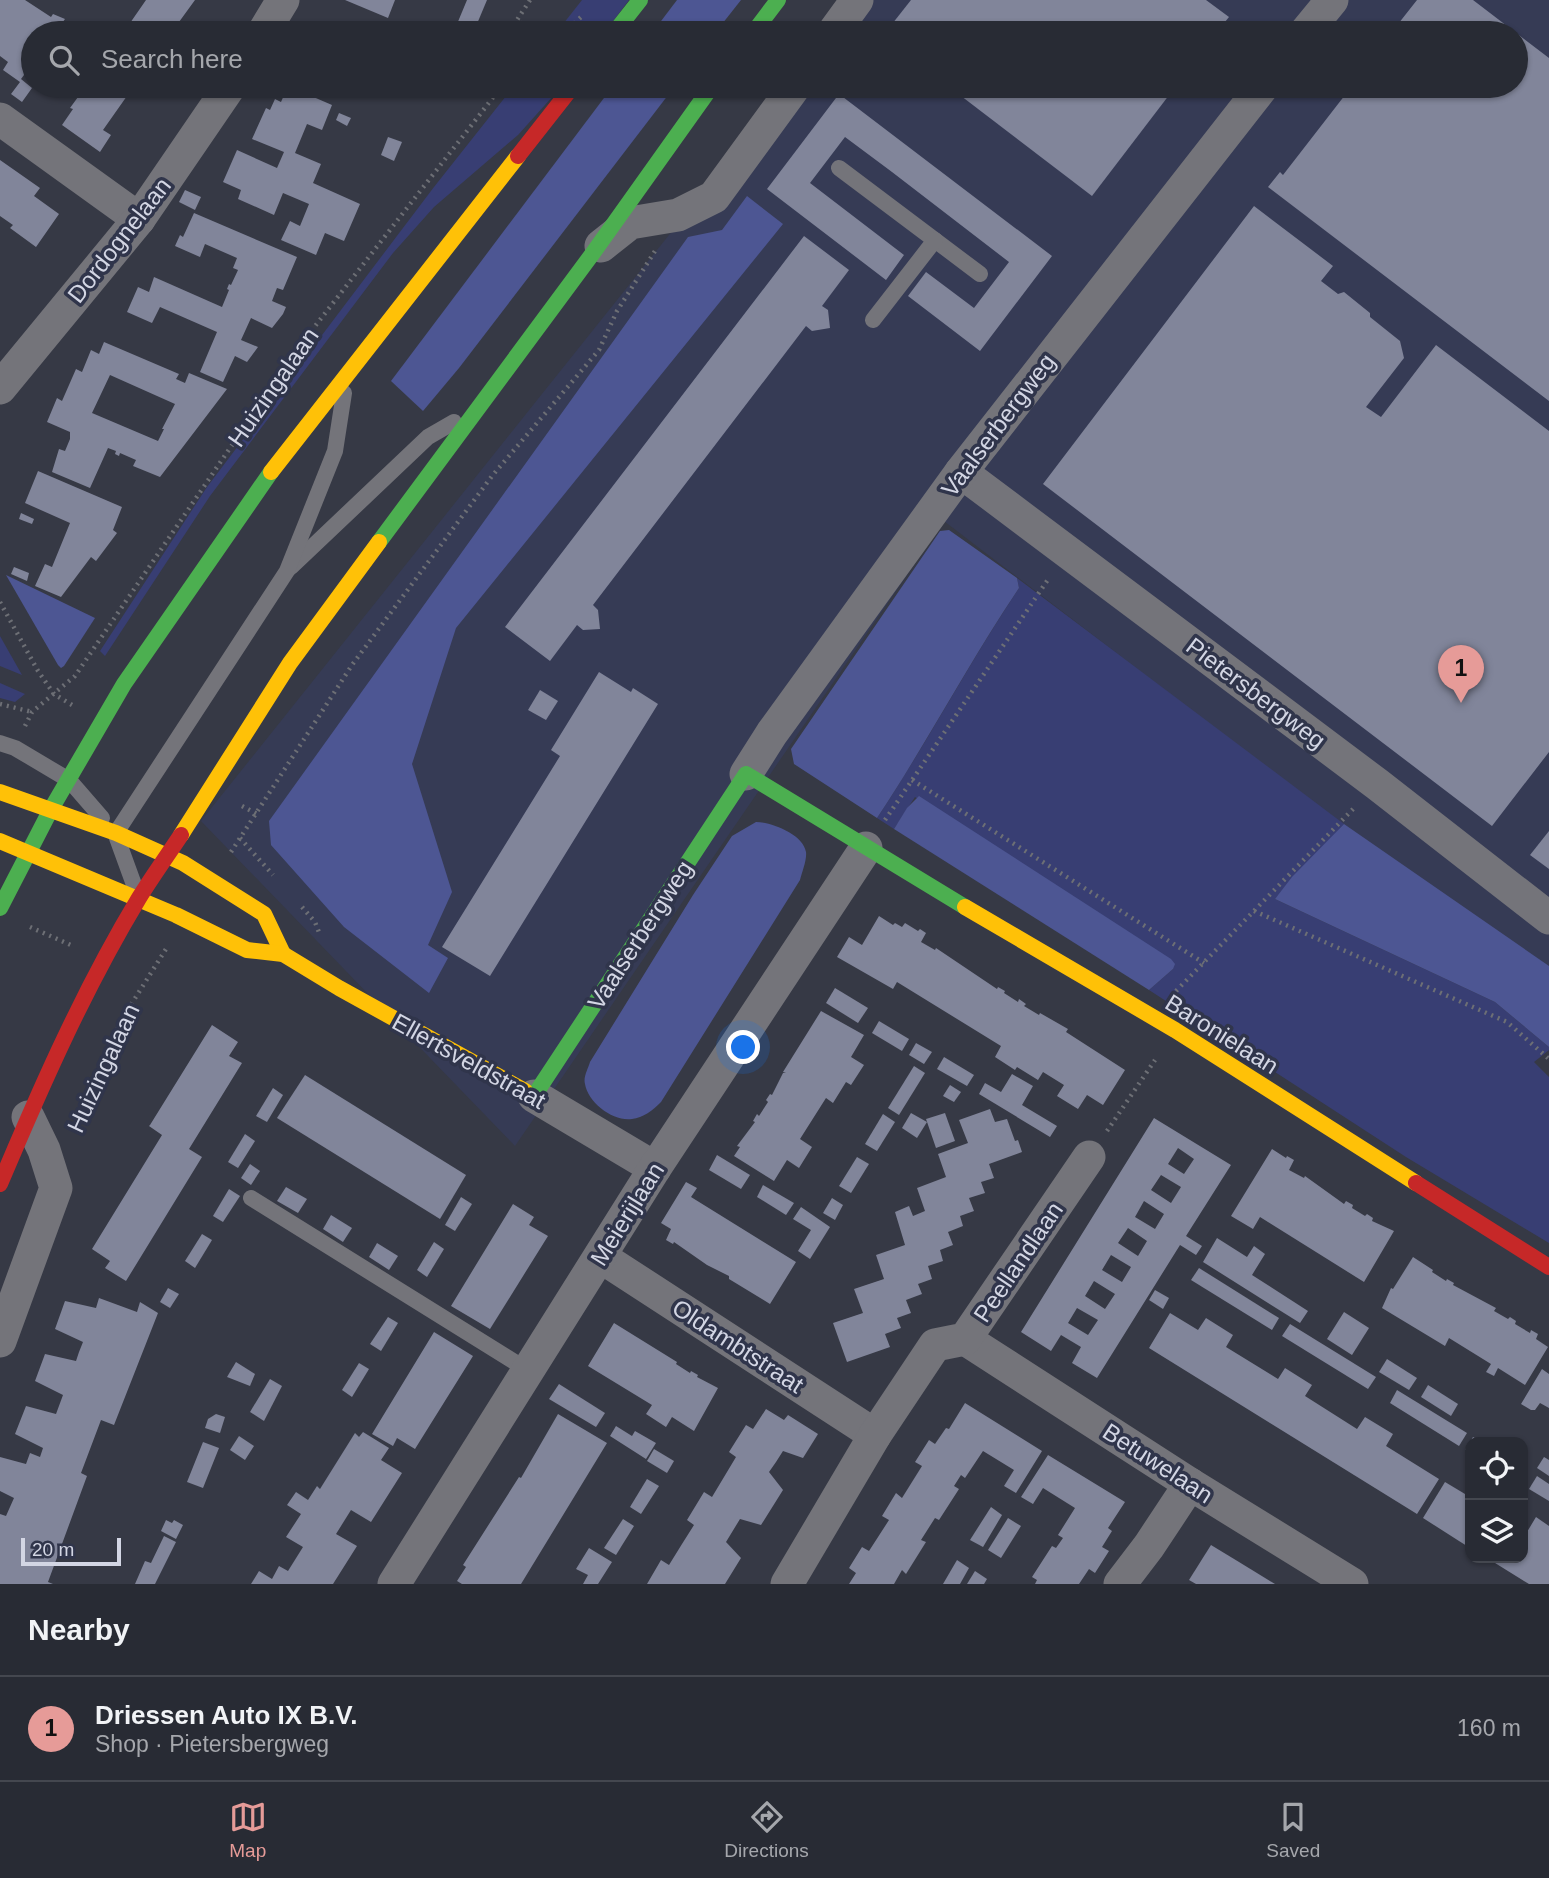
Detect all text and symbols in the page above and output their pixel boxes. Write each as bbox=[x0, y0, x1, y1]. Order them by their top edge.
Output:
search box bbox=[21, 21, 1528, 98]
icon: search bbox=[45, 41, 83, 79]
text: Search here bbox=[101, 44, 243, 74]
street label: Dordognelaan bbox=[62, 172, 176, 308]
street label: Huizingalaan bbox=[222, 322, 324, 452]
street label: Vaalserbergweg bbox=[936, 348, 1060, 502]
street label: Pietersbergweg bbox=[1181, 632, 1331, 754]
pin: 1 bbox=[1438, 645, 1484, 703]
street label: Vaalserbergweg bbox=[582, 856, 698, 1014]
street label: Baronielaan bbox=[1161, 989, 1283, 1079]
street label: Huizingalaan bbox=[61, 999, 145, 1137]
street label: Ellertsveldstraat bbox=[388, 1008, 550, 1114]
your location bbox=[726, 1030, 760, 1064]
street label: Meierijlaan bbox=[585, 1158, 669, 1270]
street label: Peellandlaan bbox=[968, 1197, 1068, 1327]
street label: Oldambtstraat bbox=[667, 1294, 809, 1399]
street label: Betuwelaan bbox=[1098, 1418, 1218, 1508]
map controls bbox=[1465, 1437, 1528, 1563]
button: locate bbox=[1465, 1437, 1528, 1500]
button: layers bbox=[1465, 1500, 1528, 1563]
scale bar bbox=[21, 1535, 121, 1567]
text: 20 m bbox=[32, 1539, 74, 1560]
text: Nearby bbox=[28, 1613, 130, 1646]
text: Driessen Auto IX B.V. bbox=[95, 1700, 358, 1730]
text: 1 bbox=[45, 1715, 57, 1741]
text: 160 m bbox=[1457, 1715, 1521, 1741]
text: Shop · Pietersbergweg bbox=[95, 1731, 329, 1757]
tab: Map bbox=[229, 1798, 267, 1862]
tab: Directions bbox=[724, 1798, 809, 1862]
tab: Saved bbox=[1266, 1798, 1320, 1862]

